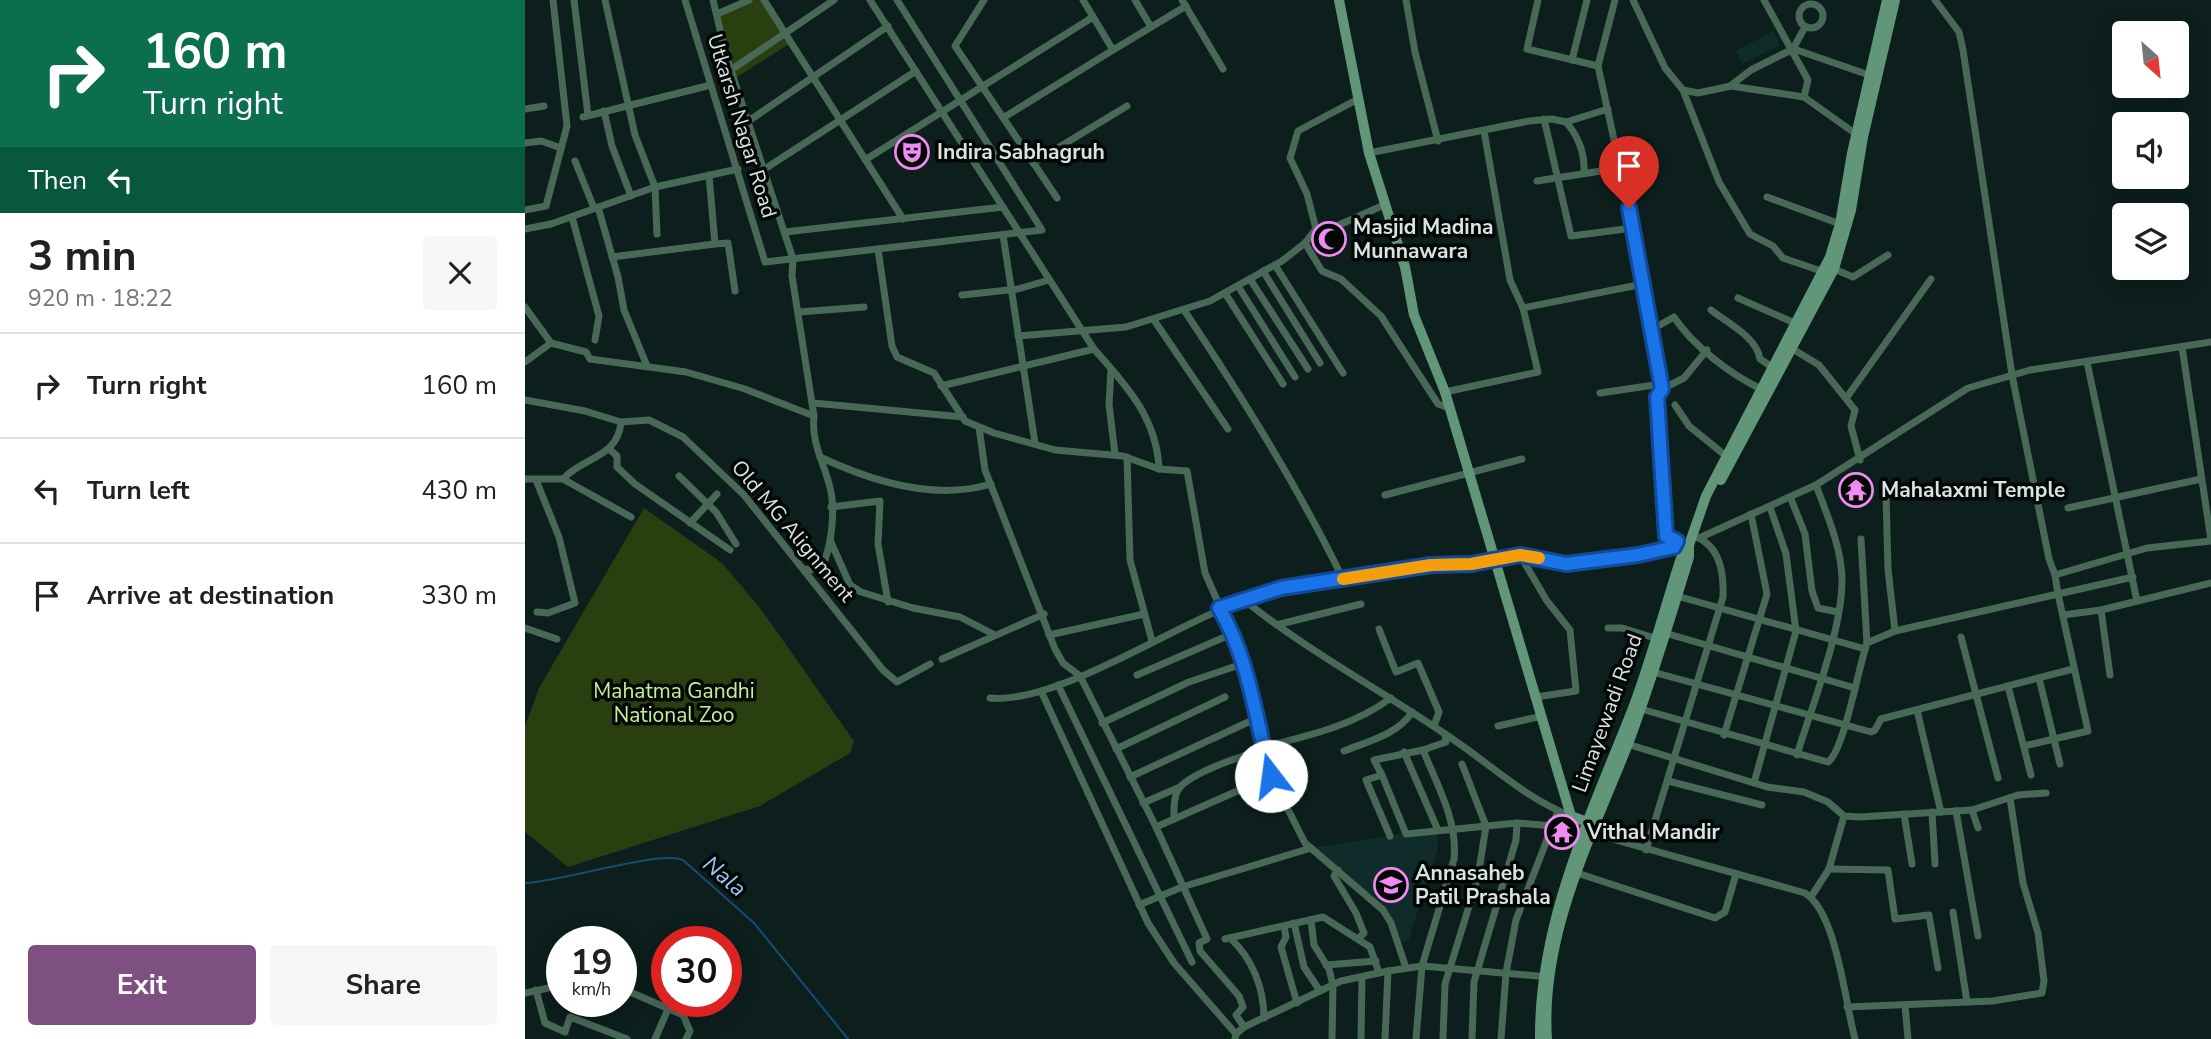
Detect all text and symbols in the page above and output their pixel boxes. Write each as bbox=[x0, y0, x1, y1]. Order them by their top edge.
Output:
text: 160 m bbox=[143, 18, 287, 85]
north arrow bbox=[2112, 21, 2189, 98]
map controls bbox=[2112, 21, 2189, 280]
icon: right bbox=[28, 28, 119, 119]
street label: Utkarsh Nagar Road bbox=[701, 31, 783, 221]
text: Turn right bbox=[143, 82, 283, 125]
button: sound bbox=[2112, 112, 2189, 189]
theatre icon: Indira Sabhagruh bbox=[893, 133, 931, 171]
pin bbox=[1599, 136, 1659, 208]
place label: Indira Sabhagruh bbox=[937, 138, 1105, 166]
icon: arrive bbox=[1610, 147, 1648, 185]
icon: left bbox=[101, 161, 139, 199]
text: Then bbox=[28, 163, 87, 198]
button: layers bbox=[2112, 203, 2189, 280]
place label: Masjid Madina Munnawara bbox=[1353, 213, 1493, 265]
mosque icon: Masjid Madina Munnawara bbox=[1310, 220, 1348, 258]
text: 3 min bbox=[28, 228, 137, 285]
button: close bbox=[423, 236, 497, 310]
text: 920 m · 18:22 bbox=[28, 283, 173, 314]
icon: right bbox=[28, 367, 66, 405]
text: Turn right bbox=[87, 368, 206, 403]
text: 160 m bbox=[421, 368, 497, 403]
street label: Old MG Alignment bbox=[725, 454, 861, 608]
temple icon: Mahalaxmi Temple bbox=[1837, 471, 1875, 509]
icon: left bbox=[28, 472, 66, 510]
text: Turn left bbox=[87, 473, 190, 508]
text: 430 m bbox=[421, 473, 497, 508]
place label: Mahalaxmi Temple bbox=[1881, 476, 2065, 504]
icon: arrive bbox=[28, 577, 66, 615]
text: Arrive at destination bbox=[87, 578, 334, 613]
text: 330 m bbox=[421, 578, 497, 613]
street label: Limayewadi Road bbox=[1565, 630, 1649, 796]
park label: Mahatma Gandhi National Zoo bbox=[593, 677, 755, 729]
position arrow bbox=[1234, 739, 1308, 813]
temple icon: Vithal Mandir bbox=[1543, 813, 1581, 851]
place label: Vithal Mandir bbox=[1586, 818, 1720, 846]
water label: Nala bbox=[696, 849, 753, 904]
place label: Annasaheb Patil Prashala bbox=[1415, 859, 1551, 911]
school or university icon: Annasaheb Patil Prashala bbox=[1372, 866, 1410, 904]
speed limit sign: 30 bbox=[651, 926, 742, 1017]
text: 19 bbox=[570, 939, 613, 986]
button: Exit bbox=[28, 945, 256, 1025]
button: Share bbox=[270, 945, 497, 1025]
text: km/h bbox=[572, 977, 611, 1001]

